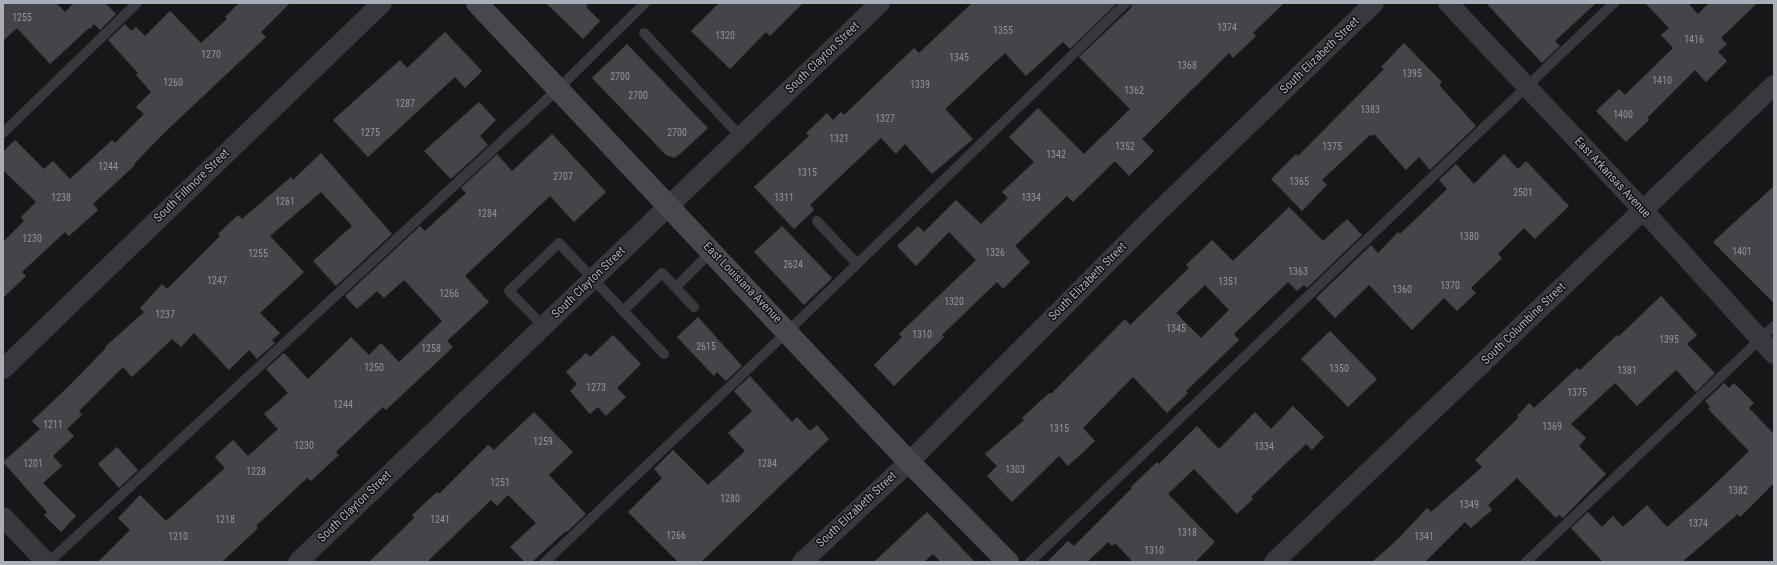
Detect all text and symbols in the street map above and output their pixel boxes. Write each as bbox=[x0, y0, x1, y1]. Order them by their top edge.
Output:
house number: 1255 bbox=[12, 12, 32, 24]
street label: South Elizabeth Street bbox=[1277, 15, 1363, 97]
street label: South Clayton Street bbox=[783, 19, 863, 97]
house number: 1374 bbox=[1217, 22, 1237, 34]
house number: 1355 bbox=[993, 25, 1013, 37]
house number: 1320 bbox=[715, 30, 735, 42]
house number: 1416 bbox=[1684, 34, 1704, 46]
house number: 1270 bbox=[201, 49, 221, 61]
house number: 1345 bbox=[949, 52, 969, 64]
house number: 1368 bbox=[1177, 60, 1197, 72]
house number: 1395 bbox=[1402, 68, 1422, 80]
house number: 2700 bbox=[610, 71, 630, 83]
house number: 1410 bbox=[1652, 75, 1672, 87]
house number: 1260 bbox=[163, 77, 183, 89]
house number: 1339 bbox=[910, 79, 930, 91]
house number: 1362 bbox=[1124, 85, 1144, 97]
house number: 2700 bbox=[628, 90, 648, 102]
house number: 1287 bbox=[395, 98, 415, 110]
house number: 1383 bbox=[1360, 104, 1380, 116]
house number: 1400 bbox=[1613, 109, 1633, 121]
house number: 1327 bbox=[875, 113, 895, 125]
house number: 1275 bbox=[360, 127, 380, 139]
house number: 2700 bbox=[667, 127, 687, 139]
house number: 1321 bbox=[829, 133, 849, 145]
street label: East Arkansas Avenue bbox=[1571, 135, 1653, 221]
house number: 1352 bbox=[1115, 141, 1135, 153]
house number: 1375 bbox=[1322, 141, 1342, 153]
street label: South Fillmore Street bbox=[151, 146, 233, 226]
house number: 1342 bbox=[1046, 149, 1066, 161]
house number: 1244 bbox=[98, 161, 118, 173]
house number: 1315 bbox=[797, 167, 817, 179]
house number: 2707 bbox=[553, 171, 573, 183]
house number: 1365 bbox=[1289, 176, 1309, 188]
house number: 2501 bbox=[1513, 187, 1533, 199]
house number: 1238 bbox=[51, 192, 71, 204]
house number: 1311 bbox=[774, 192, 794, 204]
house number: 1334 bbox=[1021, 192, 1041, 204]
house number: 1261 bbox=[275, 196, 295, 208]
house number: 1284 bbox=[477, 208, 497, 220]
house number: 1380 bbox=[1459, 231, 1479, 243]
house number: 1230 bbox=[22, 233, 42, 245]
street label: East Louisiana Avenue bbox=[700, 240, 784, 326]
street label: South Elizabeth Street bbox=[1046, 240, 1130, 324]
street label: South Clayton Street bbox=[549, 244, 629, 322]
house number: 1401 bbox=[1732, 246, 1752, 258]
house number: 1326 bbox=[985, 247, 1005, 259]
house number: 1255 bbox=[248, 248, 268, 260]
house number: 2624 bbox=[783, 259, 803, 271]
house number: 1363 bbox=[1288, 266, 1308, 278]
house number: 1247 bbox=[207, 275, 227, 287]
house number: 1351 bbox=[1218, 276, 1238, 288]
house number: 1370 bbox=[1440, 280, 1460, 292]
street label: South Columbine Street bbox=[1479, 280, 1569, 368]
house number: 1360 bbox=[1392, 284, 1412, 296]
house number: 1266 bbox=[439, 288, 459, 300]
house number: 1320 bbox=[944, 296, 964, 308]
house number: 1237 bbox=[155, 309, 175, 321]
house number: 1345 bbox=[1166, 323, 1186, 335]
house number: 1310 bbox=[912, 329, 932, 341]
house number: 1395 bbox=[1659, 334, 1679, 346]
house number: 2615 bbox=[696, 341, 716, 353]
house number: 1258 bbox=[421, 343, 441, 355]
house number: 1250 bbox=[364, 362, 384, 374]
house number: 1350 bbox=[1329, 363, 1349, 375]
house number: 1381 bbox=[1617, 365, 1637, 377]
house number: 1273 bbox=[586, 382, 606, 394]
house number: 1375 bbox=[1567, 387, 1587, 399]
house number: 1244 bbox=[333, 399, 353, 411]
house number: 1211 bbox=[43, 419, 63, 431]
house number: 1369 bbox=[1542, 421, 1562, 433]
house number: 1315 bbox=[1049, 423, 1069, 435]
house number: 1259 bbox=[533, 436, 553, 448]
house number: 1230 bbox=[294, 440, 314, 452]
house number: 1334 bbox=[1254, 441, 1274, 453]
house number: 1201 bbox=[23, 458, 43, 470]
house number: 1284 bbox=[757, 458, 777, 470]
house number: 1303 bbox=[1005, 464, 1025, 476]
house number: 1228 bbox=[246, 466, 266, 478]
street label: South Clayton Street bbox=[315, 468, 395, 546]
street label: South Elizabeth Street bbox=[814, 469, 900, 551]
house number: 1251 bbox=[490, 477, 510, 489]
house number: 1382 bbox=[1728, 485, 1748, 497]
house number: 1280 bbox=[720, 493, 740, 505]
house number: 1349 bbox=[1459, 499, 1479, 511]
house number: 1218 bbox=[215, 514, 235, 526]
house number: 1241 bbox=[430, 514, 450, 526]
house number: 1374 bbox=[1688, 518, 1708, 530]
house number: 1318 bbox=[1177, 527, 1197, 539]
house number: 1266 bbox=[666, 530, 686, 542]
house number: 1210 bbox=[168, 531, 188, 543]
house number: 1341 bbox=[1414, 531, 1434, 543]
house number: 1310 bbox=[1144, 545, 1164, 557]

